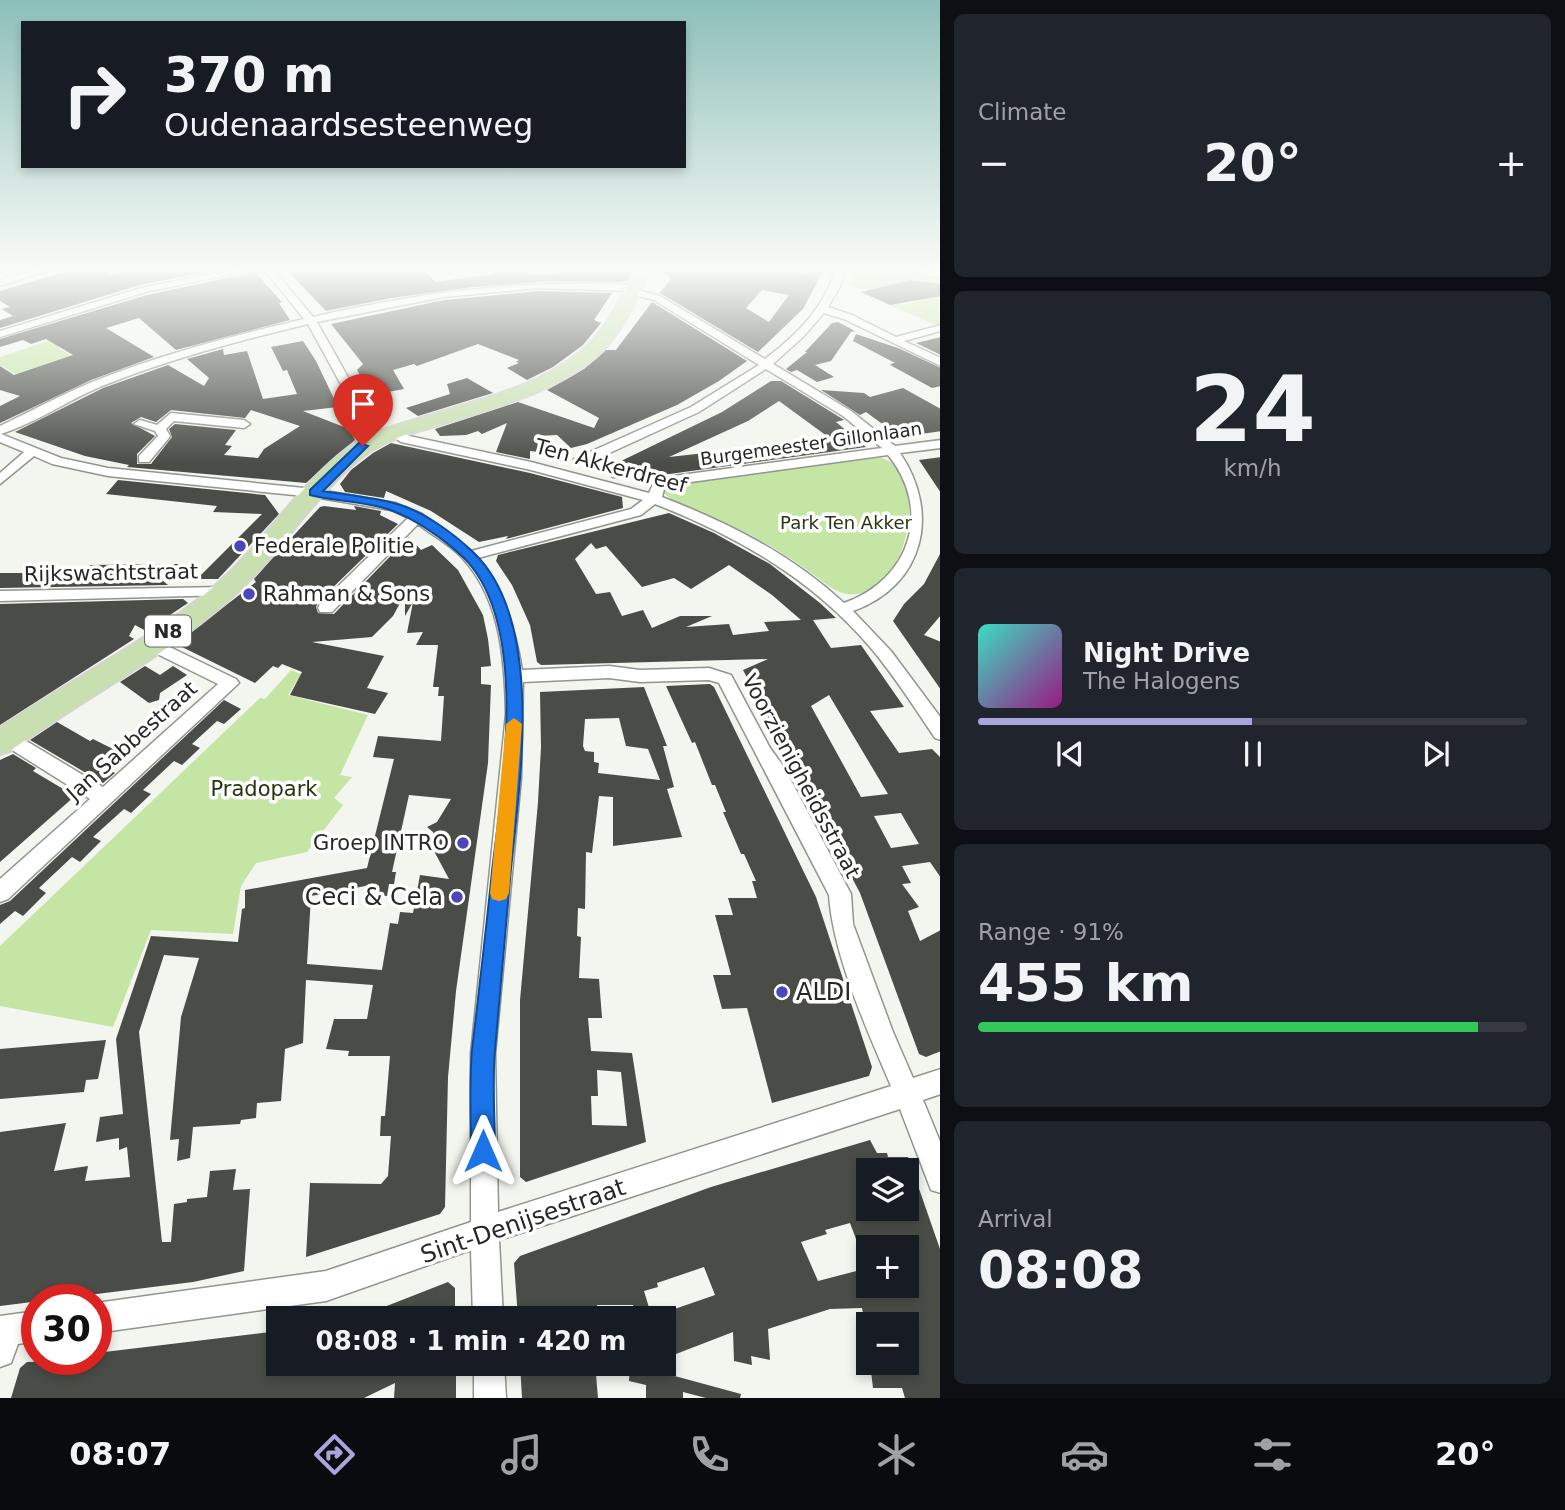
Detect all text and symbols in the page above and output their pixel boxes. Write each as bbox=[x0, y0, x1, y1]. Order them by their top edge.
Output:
text: 370 m bbox=[164, 47, 334, 104]
icon: right bbox=[49, 49, 140, 140]
text: Climate bbox=[978, 99, 1067, 125]
text: Oudenaardsesteenweg bbox=[164, 106, 533, 144]
text: 20° bbox=[1203, 133, 1302, 193]
text: − bbox=[978, 141, 1010, 185]
text: + bbox=[1495, 141, 1527, 185]
text: 24 bbox=[1189, 357, 1316, 462]
pin bbox=[333, 374, 393, 446]
icon: arrive bbox=[344, 385, 382, 423]
street label: Burgemeester Gillonlaan bbox=[699, 418, 923, 469]
street label: Ten Akkerdreef bbox=[532, 434, 690, 498]
text: km/h bbox=[1223, 455, 1282, 481]
park label: Park Ten Akker bbox=[780, 512, 912, 533]
place label: Federale Politie bbox=[254, 534, 414, 558]
marker: Federale Politie bbox=[232, 538, 248, 554]
street label: Rijkswachtstraat bbox=[24, 559, 198, 587]
place label: Rahman & Sons bbox=[263, 582, 430, 606]
marker: Rahman & Sons bbox=[241, 586, 257, 602]
road number: N8 bbox=[145, 616, 191, 646]
text: Night Drive bbox=[1083, 638, 1250, 668]
text: The Halogens bbox=[1083, 668, 1240, 694]
street label: Voorzienigheidsstraat bbox=[737, 670, 865, 882]
street label: Jan Sabbestraat bbox=[61, 676, 202, 807]
icon: previous bbox=[1051, 735, 1089, 773]
icon: pause bbox=[1234, 735, 1272, 773]
icon: next bbox=[1417, 735, 1455, 773]
park label: Pradopark bbox=[211, 777, 318, 801]
place label: Groep INTRO bbox=[313, 831, 449, 855]
marker: Groep INTRO bbox=[455, 835, 471, 851]
place label: Ceci & Cela bbox=[305, 883, 443, 911]
marker: Ceci & Cela bbox=[449, 889, 465, 905]
text: Range · 91% bbox=[978, 919, 1124, 945]
text: 455 km bbox=[978, 953, 1193, 1013]
place label: ALDI bbox=[796, 978, 851, 1006]
marker: ALDI bbox=[774, 984, 790, 1000]
position arrow bbox=[446, 1114, 520, 1188]
map controls bbox=[856, 1158, 919, 1375]
button: layers bbox=[856, 1158, 919, 1221]
street label: Sint-Denijsestraat bbox=[417, 1173, 629, 1269]
text: Arrival bbox=[978, 1206, 1053, 1232]
button: + bbox=[856, 1235, 919, 1298]
text: 08:08 bbox=[978, 1240, 1144, 1300]
speed limit sign: 30 bbox=[21, 1284, 112, 1375]
button: − bbox=[856, 1312, 919, 1375]
text: 08:08 · 1 min · 420 m bbox=[316, 1326, 626, 1356]
icon: directions bbox=[310, 1430, 359, 1479]
icon: music bbox=[497, 1430, 546, 1479]
icon: phone bbox=[685, 1430, 734, 1479]
icon: climate bbox=[872, 1430, 921, 1479]
icon: car bbox=[1060, 1430, 1109, 1479]
icon: filters bbox=[1248, 1430, 1297, 1479]
text: 08:07 bbox=[69, 1435, 171, 1473]
text: 20° bbox=[1435, 1435, 1496, 1473]

